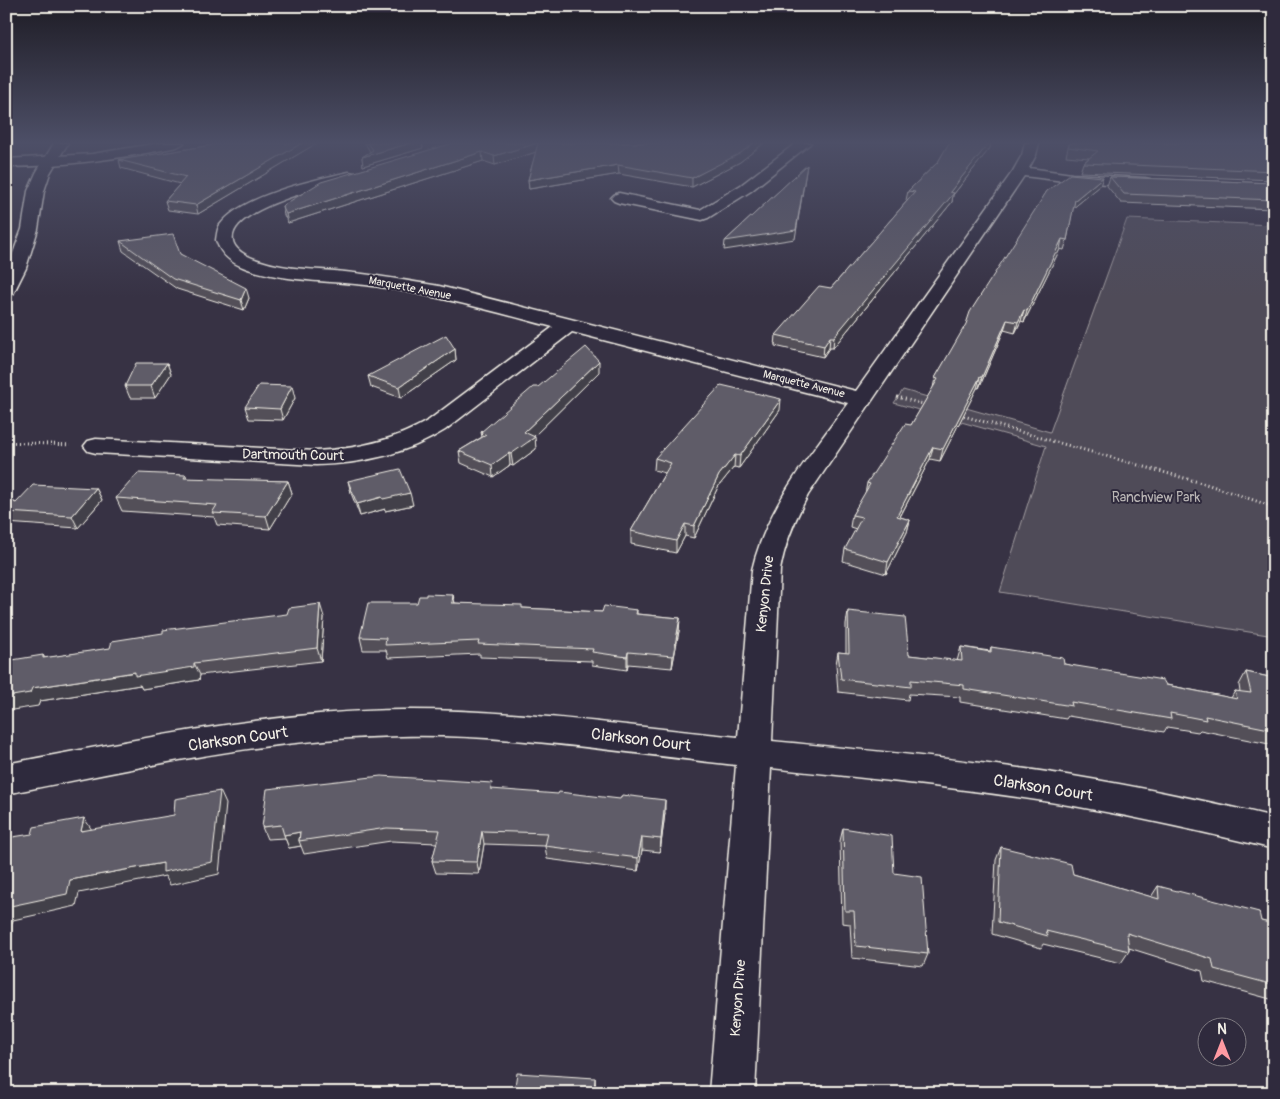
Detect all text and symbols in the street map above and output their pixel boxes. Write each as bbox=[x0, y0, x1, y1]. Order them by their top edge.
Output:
street label: Marquette Avenue bbox=[368, 274, 453, 302]
street label: Marquette Avenue bbox=[762, 368, 847, 401]
street label: Dartmouth Court bbox=[242, 446, 344, 464]
park label: Ranchview Park bbox=[1112, 489, 1200, 506]
street label: Kenyon Drive bbox=[753, 555, 777, 633]
street label: Clarkson Court bbox=[187, 722, 290, 756]
street label: Clarkson Court bbox=[590, 724, 693, 756]
street label: Clarkson Court bbox=[992, 770, 1095, 806]
street label: Kenyon Drive bbox=[727, 959, 749, 1037]
north arrow bbox=[1198, 1016, 1248, 1066]
text: N bbox=[1217, 1021, 1227, 1038]

